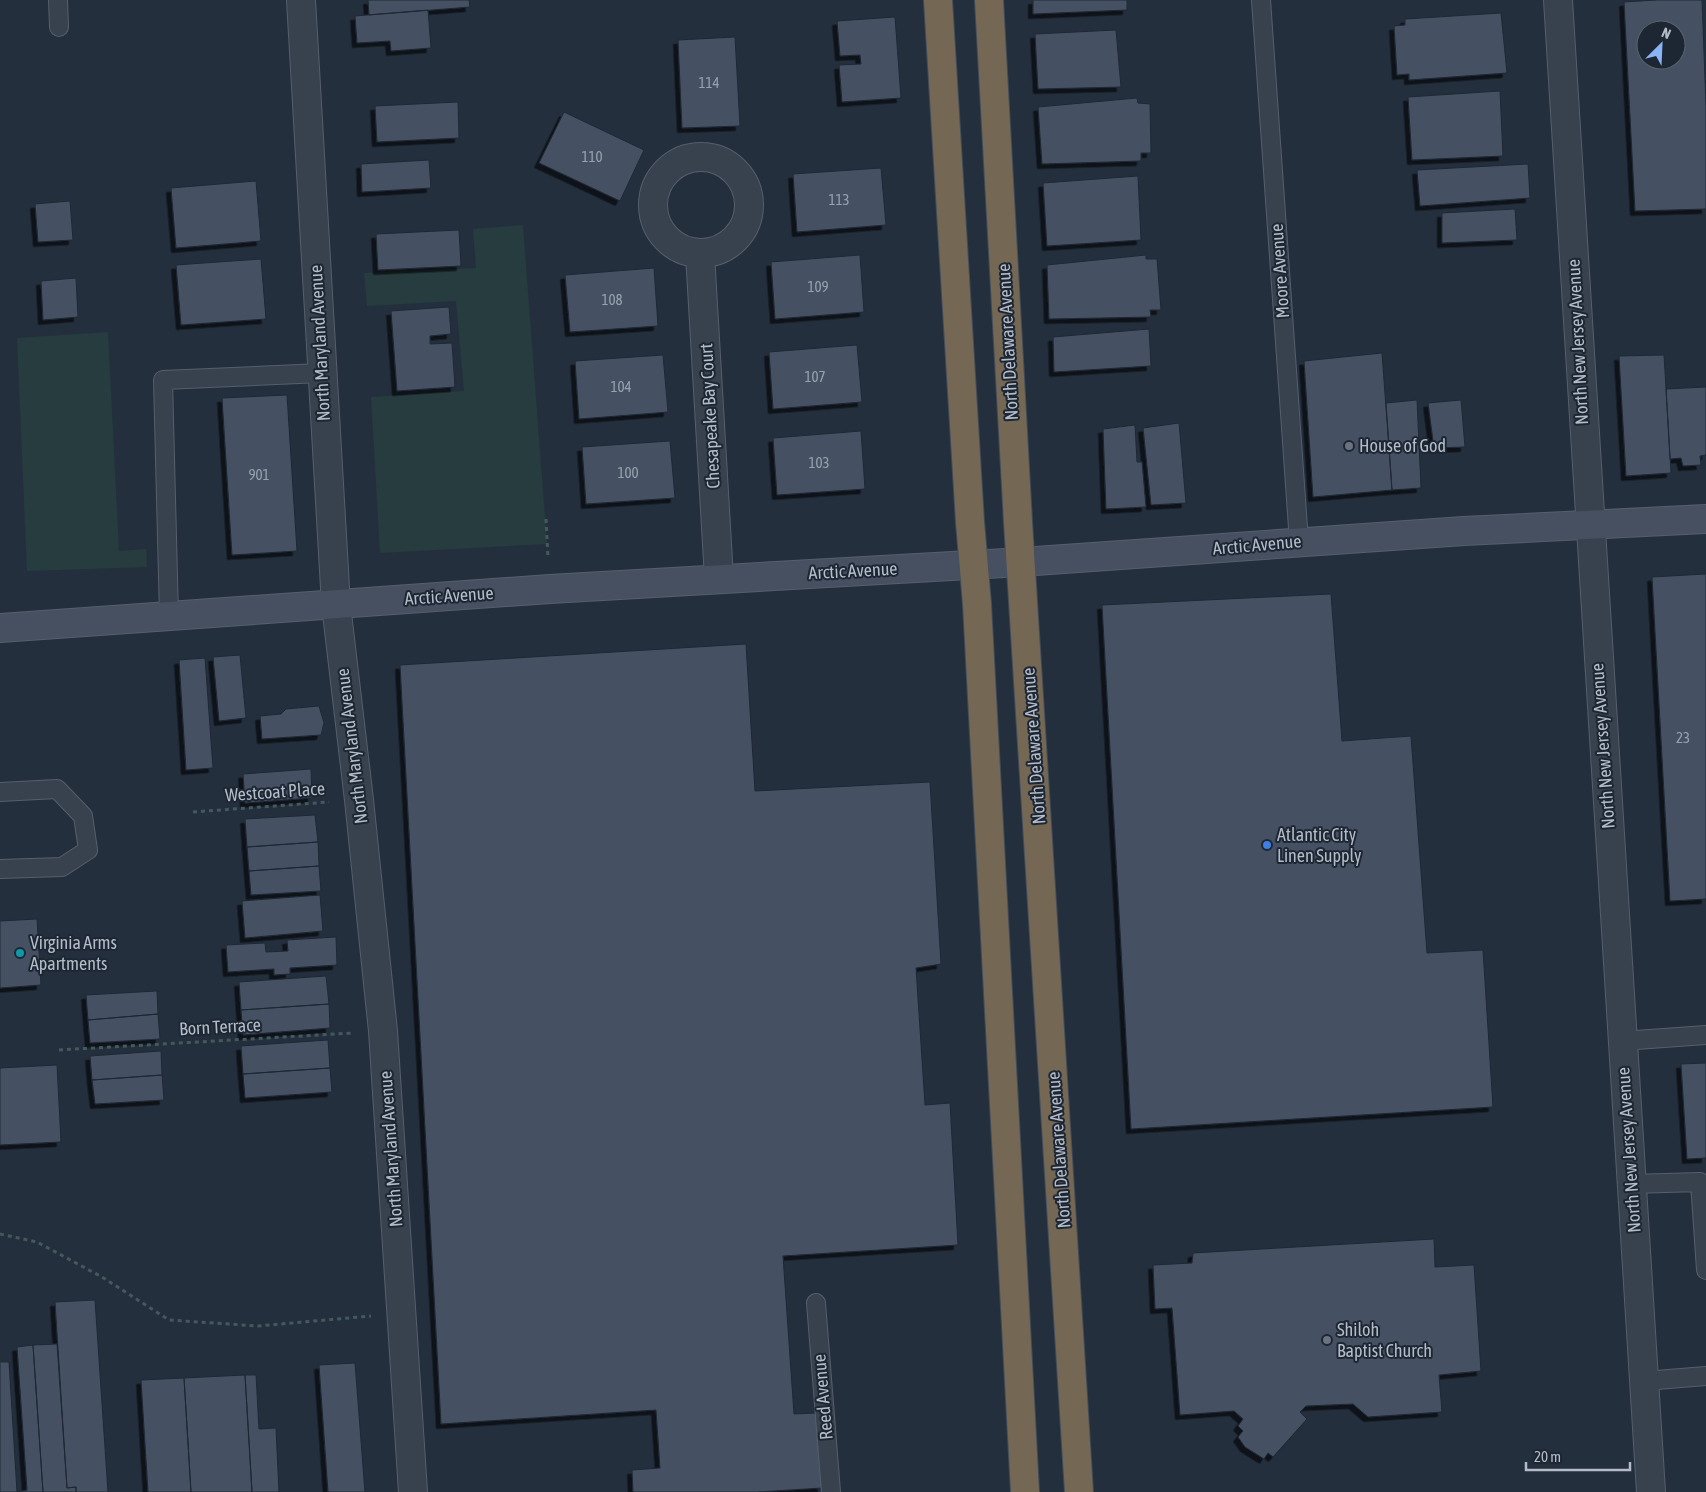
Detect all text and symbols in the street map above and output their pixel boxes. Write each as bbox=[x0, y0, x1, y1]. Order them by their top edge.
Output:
north arrow bbox=[1636, 20, 1686, 70]
text: N bbox=[1659, 24, 1673, 42]
house number: 114 bbox=[698, 74, 720, 91]
house number: 110 bbox=[581, 148, 603, 165]
house number: 113 bbox=[828, 191, 850, 208]
street label: Moore Avenue bbox=[1266, 223, 1293, 319]
street label: North New Jersey Avenue bbox=[1563, 259, 1592, 425]
street label: North Delaware Avenue bbox=[993, 263, 1022, 421]
street label: North Maryland Avenue bbox=[305, 264, 334, 422]
house number: 109 bbox=[807, 278, 829, 295]
house number: 108 bbox=[601, 291, 623, 308]
street label: Chesapeake Bay Court bbox=[695, 343, 724, 489]
house number: 107 bbox=[804, 368, 826, 385]
house number: 104 bbox=[610, 378, 632, 395]
place label: House of God bbox=[1359, 435, 1446, 456]
marker: House of God bbox=[1343, 440, 1355, 452]
house number: 103 bbox=[808, 454, 830, 471]
house number: 100 bbox=[617, 464, 639, 481]
house number: 901 bbox=[248, 466, 270, 483]
street label: Arctic Avenue bbox=[1212, 530, 1302, 559]
street label: Arctic Avenue bbox=[808, 558, 898, 583]
street label: Arctic Avenue bbox=[404, 582, 494, 609]
street label: North New Jersey Avenue bbox=[1586, 663, 1619, 829]
street label: North Maryland Avenue bbox=[332, 667, 371, 825]
street label: North Delaware Avenue bbox=[1018, 667, 1049, 825]
house number: 23 bbox=[1676, 729, 1690, 746]
street label: Westcoat Place bbox=[224, 778, 326, 805]
place label: Atlantic City Linen Supply bbox=[1277, 824, 1362, 866]
marker: Atlantic City Linen Supply bbox=[1261, 839, 1273, 851]
place label: Virginia Arms Apartments bbox=[30, 932, 117, 974]
marker: Virginia Arms Apartments bbox=[14, 947, 26, 959]
street label: Born Terrace bbox=[178, 1014, 261, 1039]
street label: North New Jersey Avenue bbox=[1612, 1067, 1645, 1233]
street label: North Maryland Avenue bbox=[375, 1070, 406, 1228]
street label: North Delaware Avenue bbox=[1043, 1071, 1074, 1229]
place label: Shiloh Baptist Church bbox=[1337, 1319, 1432, 1361]
marker: Shiloh Baptist Church bbox=[1321, 1334, 1333, 1346]
street label: Reed Avenue bbox=[808, 1353, 837, 1441]
scale bar bbox=[1526, 1440, 1630, 1472]
text: 20 m bbox=[1534, 1448, 1561, 1465]

